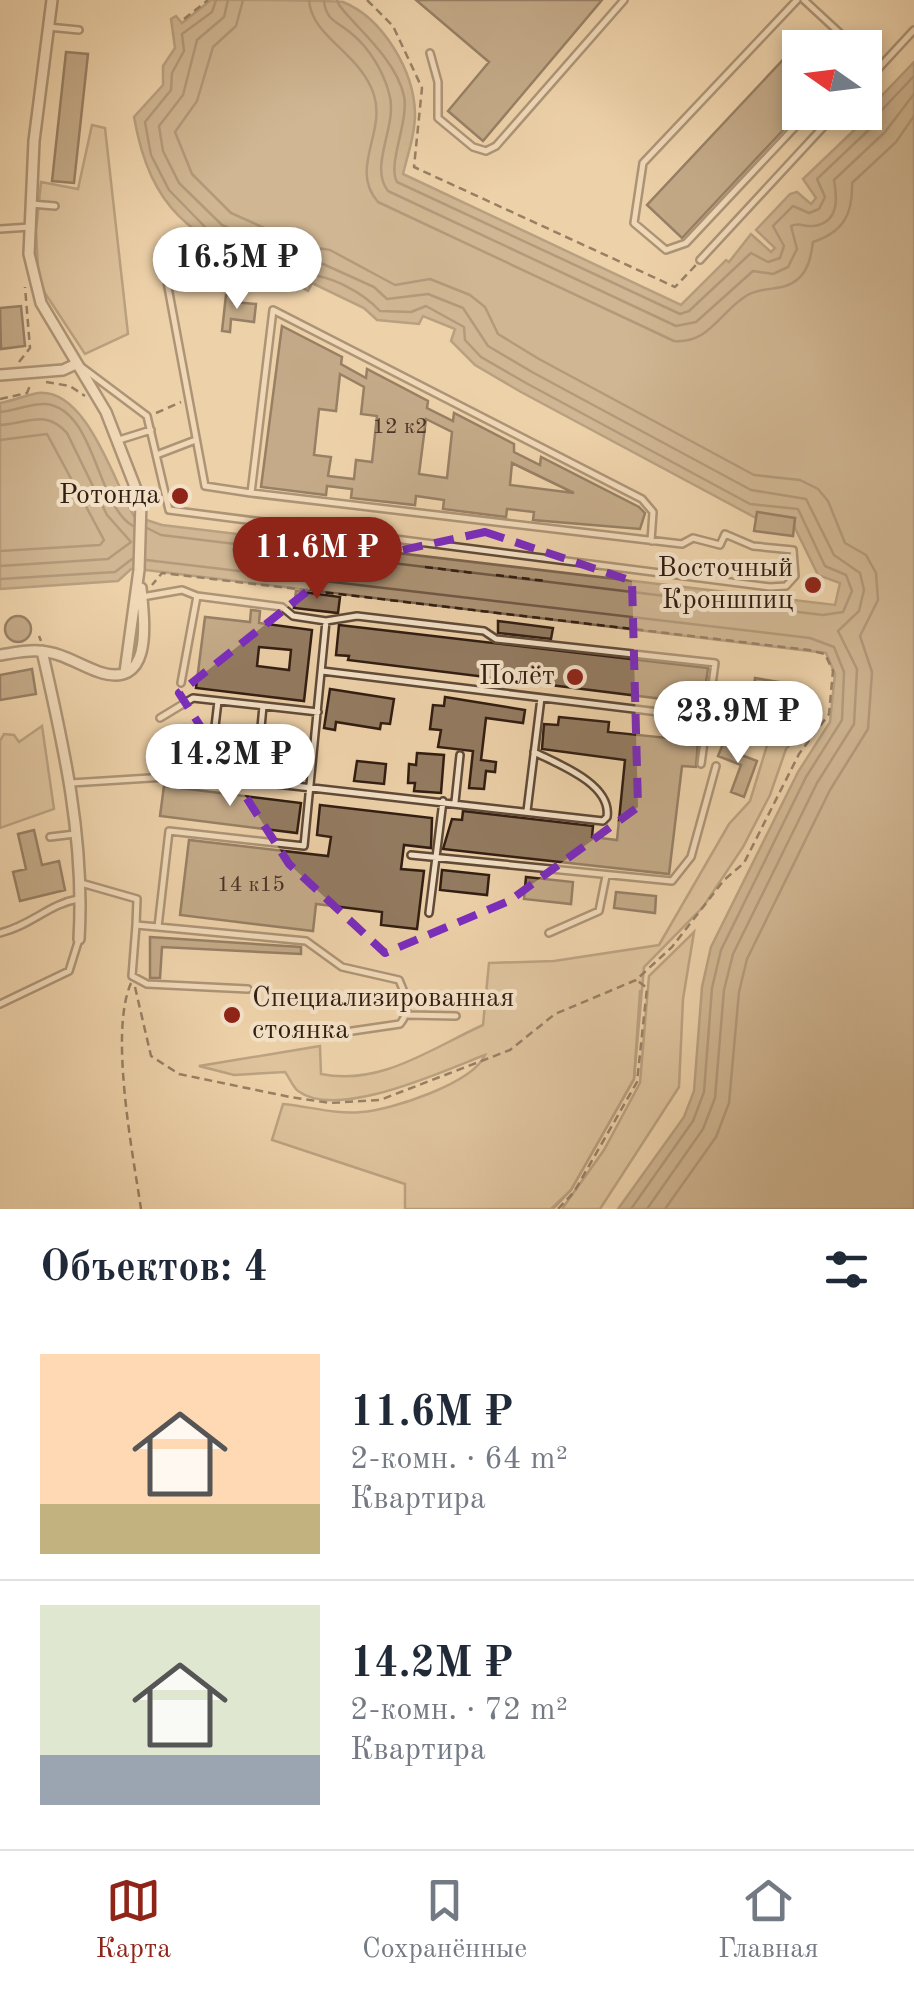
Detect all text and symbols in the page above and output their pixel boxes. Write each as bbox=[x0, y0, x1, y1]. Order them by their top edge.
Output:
north arrow bbox=[782, 30, 882, 130]
map controls bbox=[782, 30, 882, 130]
pin: 16.5M ₽ bbox=[145, 227, 329, 312]
text: 16.5M ₽ bbox=[175, 243, 299, 275]
house number: 12 к2 bbox=[372, 416, 428, 438]
place label: Ротонда bbox=[59, 482, 160, 510]
marker: Ротонда bbox=[169, 485, 191, 507]
pin: 11.6M ₽ bbox=[225, 517, 409, 602]
text: 11.6M ₽ bbox=[255, 533, 379, 565]
place label: Восточный Кроншпиц bbox=[658, 555, 794, 615]
marker: Восточный Кроншпиц bbox=[802, 574, 824, 596]
place label: Полёт bbox=[479, 663, 555, 691]
marker: Полёт bbox=[564, 666, 586, 688]
pin: 23.9M ₽ bbox=[646, 681, 830, 766]
text: 23.9M ₽ bbox=[676, 697, 800, 729]
pin: 14.2M ₽ bbox=[138, 724, 322, 809]
text: 14.2M ₽ bbox=[168, 740, 292, 772]
house number: 14 к15 bbox=[217, 874, 285, 896]
place label: Специализированная стоянка bbox=[252, 985, 514, 1045]
marker: Специализированная стоянка bbox=[221, 1004, 243, 1026]
icon: filters bbox=[819, 1242, 874, 1297]
text: Объектов: 4 bbox=[40, 1248, 268, 1290]
text: 11.6M ₽ bbox=[350, 1393, 513, 1435]
icon: home bbox=[120, 1394, 240, 1514]
text: 2-комн. · 64 m² bbox=[350, 1444, 568, 1476]
text: Квартира bbox=[350, 1484, 486, 1516]
text: 14.2M ₽ bbox=[350, 1644, 513, 1686]
icon: home bbox=[120, 1645, 240, 1765]
text: 2-комн. · 72 m² bbox=[350, 1695, 568, 1727]
text: Квартира bbox=[350, 1735, 486, 1767]
tab: Карта bbox=[95, 1873, 171, 1968]
tab: Сохранённые bbox=[362, 1873, 527, 1968]
tab: Главная bbox=[718, 1873, 819, 1968]

